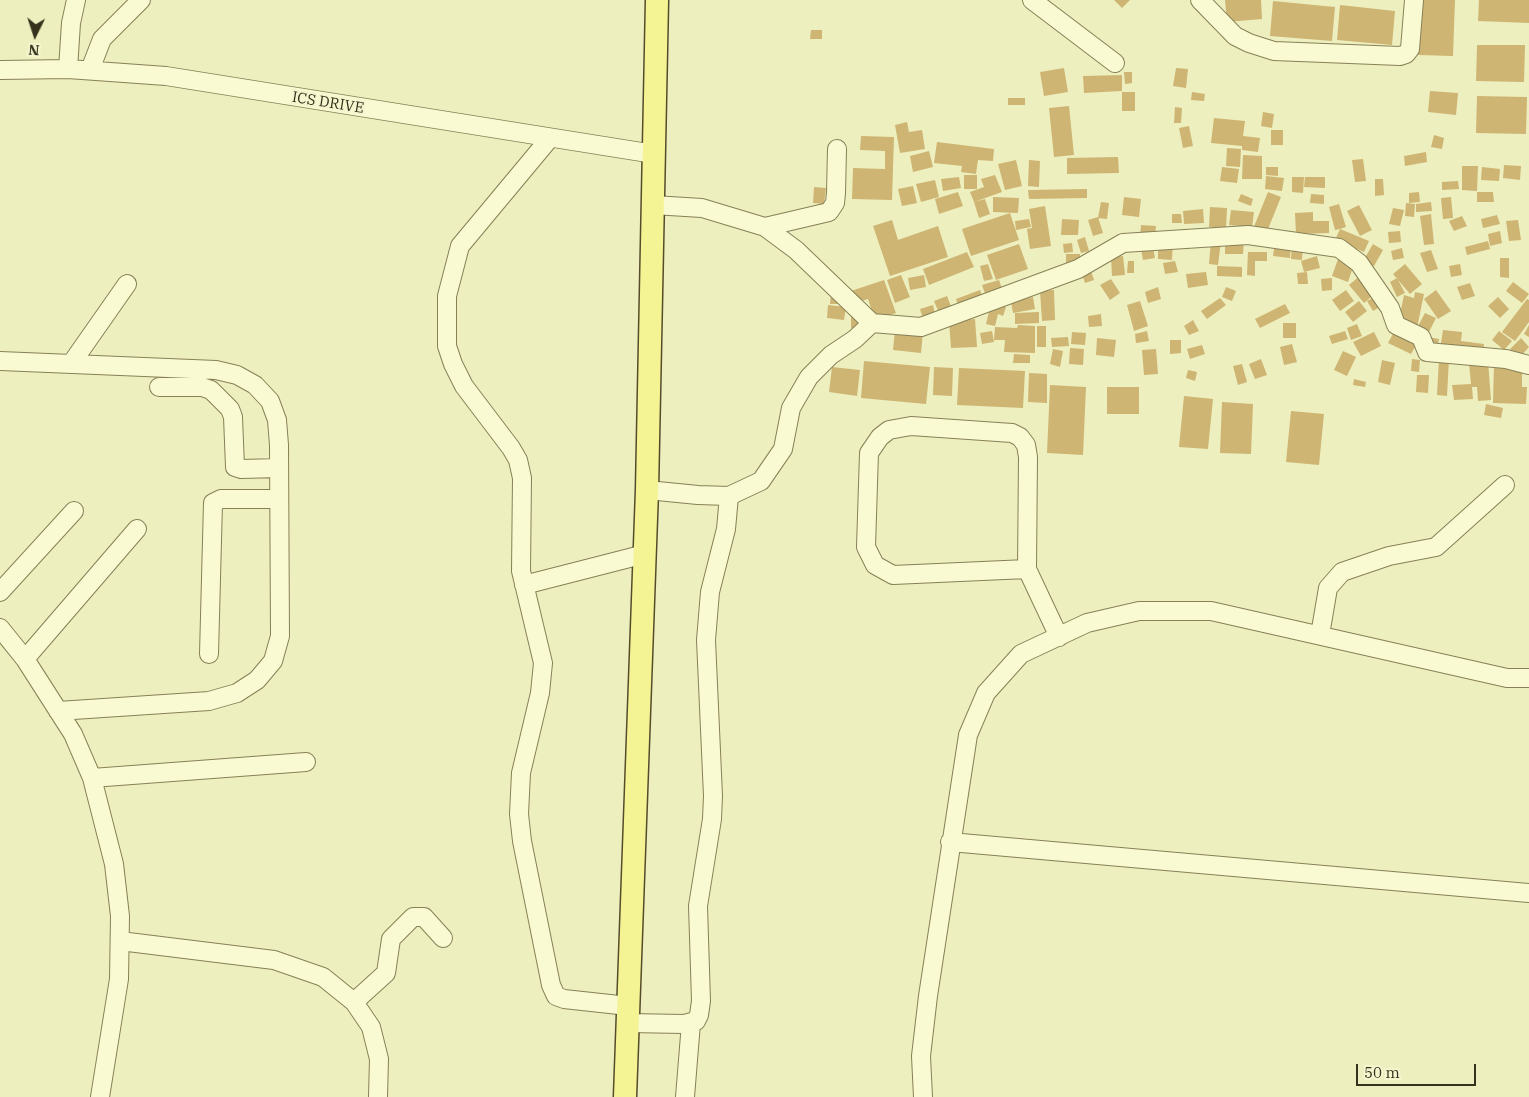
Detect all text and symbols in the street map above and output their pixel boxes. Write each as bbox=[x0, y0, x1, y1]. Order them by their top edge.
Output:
north arrow bbox=[10, 10, 60, 60]
text: N bbox=[28, 41, 40, 59]
street label: ICS DRIVE bbox=[291, 88, 365, 118]
scale bar bbox=[1359, 1054, 1479, 1086]
text: 50 m bbox=[1364, 1063, 1400, 1082]

